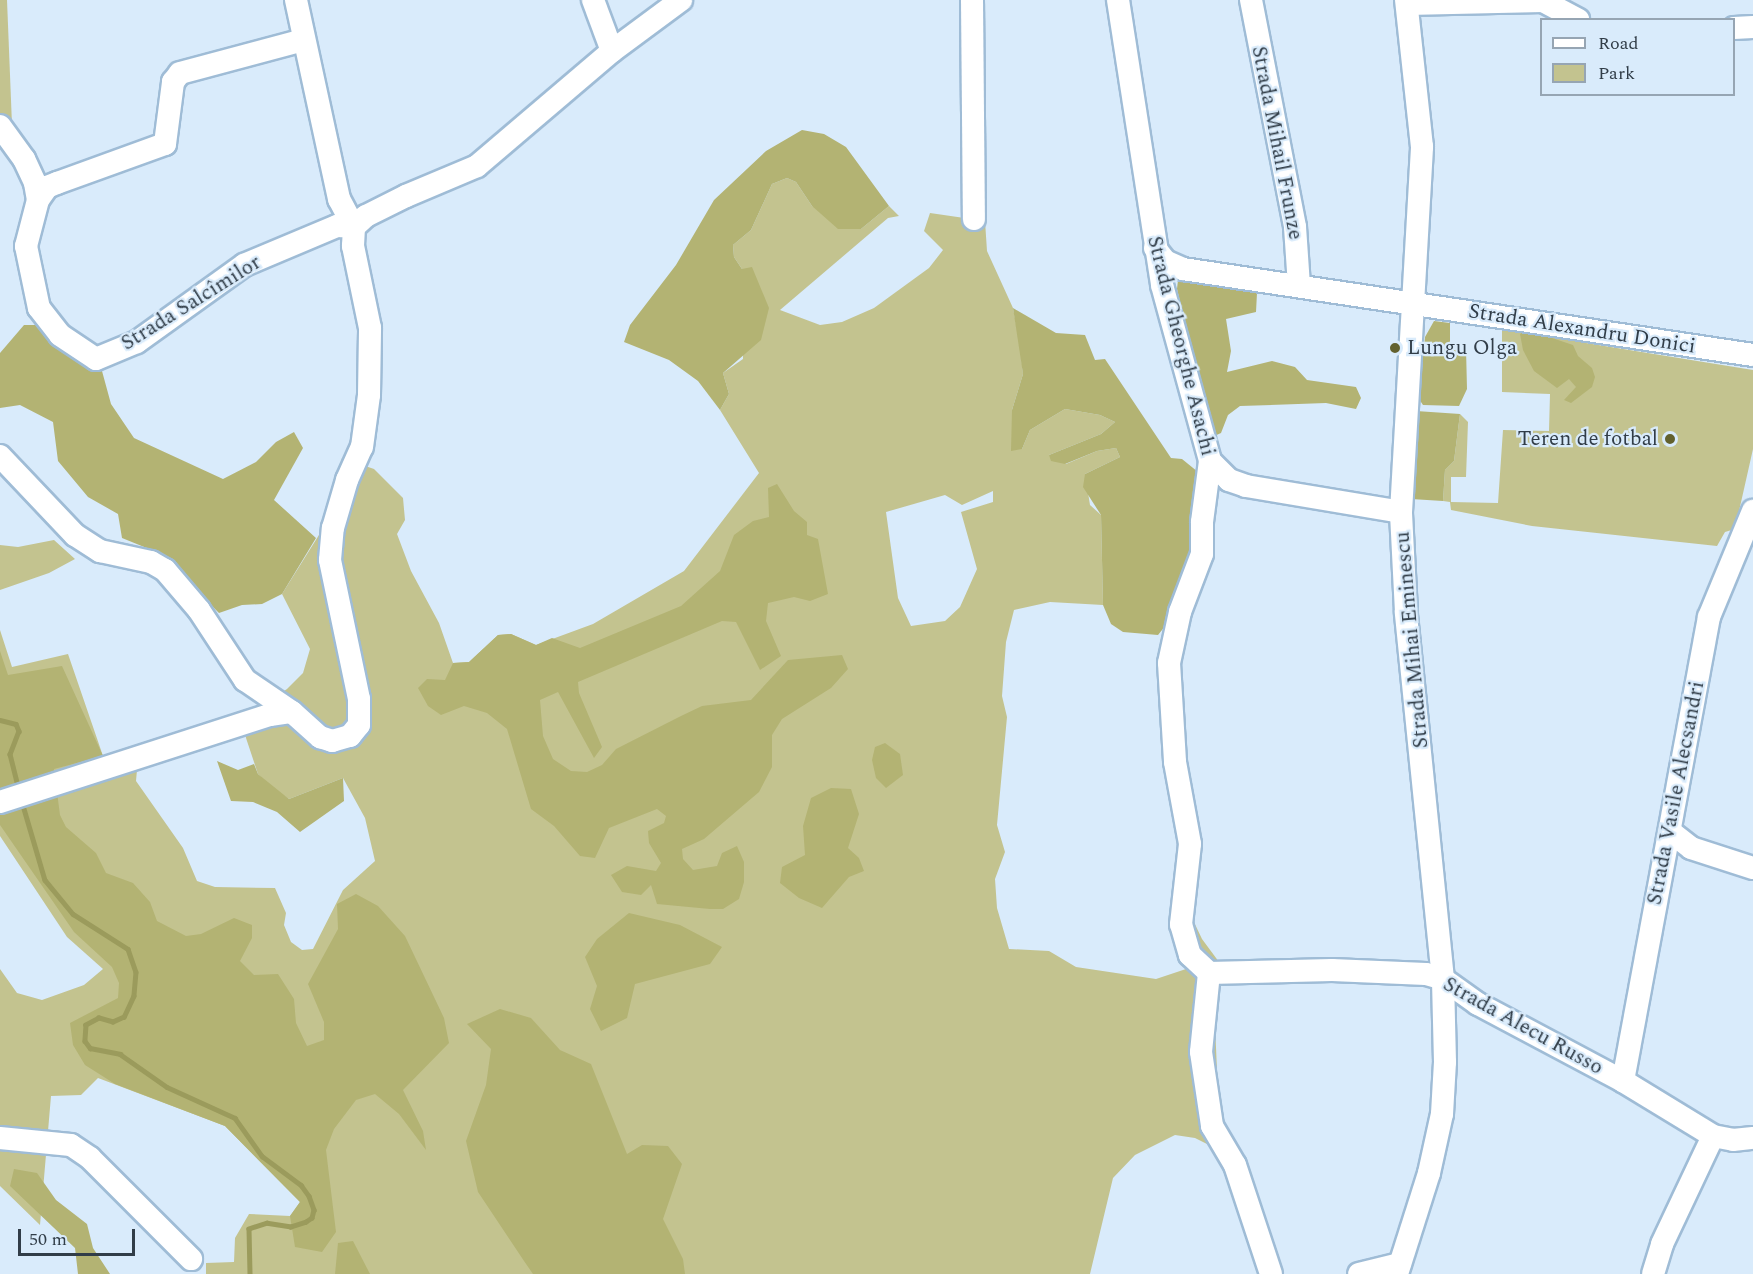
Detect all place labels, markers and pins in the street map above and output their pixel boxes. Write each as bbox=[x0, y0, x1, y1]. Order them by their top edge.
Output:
place label: Lungu Olga bbox=[1407, 335, 1517, 361]
marker: Lungu Olga bbox=[1388, 341, 1402, 355]
place label: Teren de fotbal bbox=[1517, 426, 1658, 452]
marker: Teren de fotbal bbox=[1663, 432, 1677, 446]

